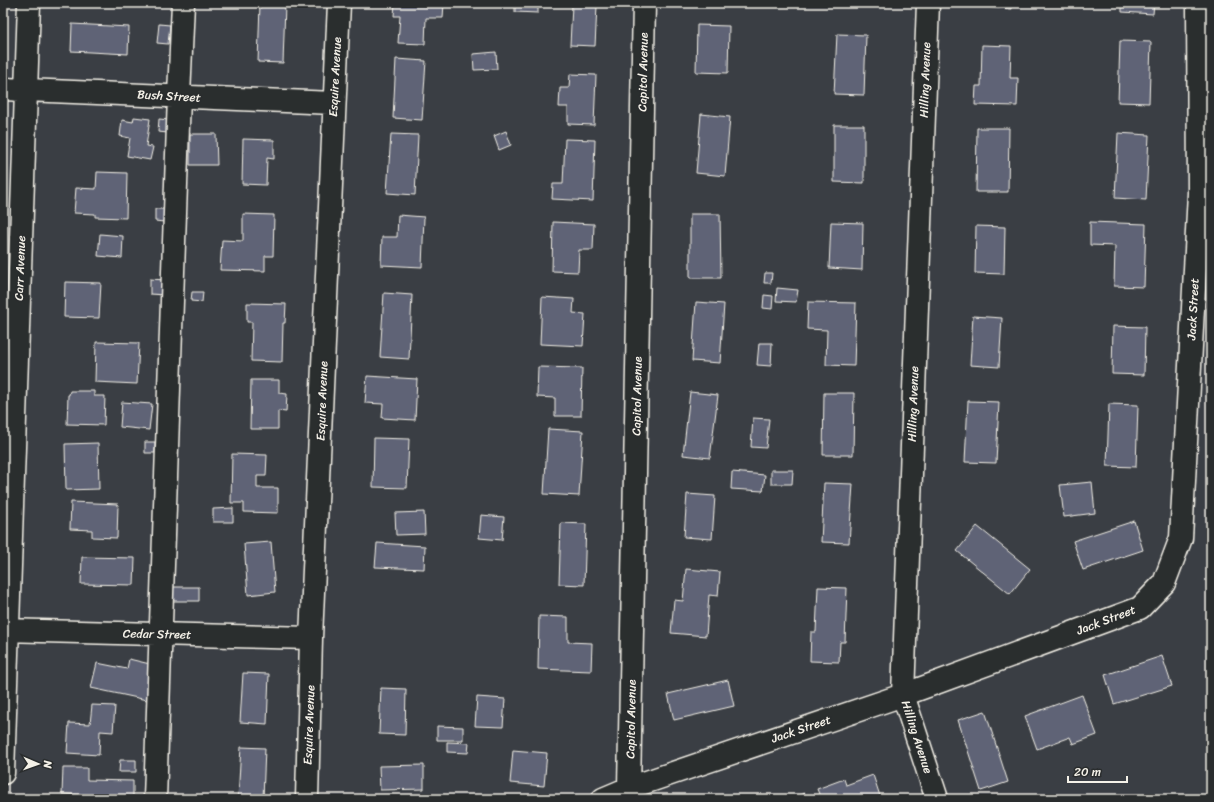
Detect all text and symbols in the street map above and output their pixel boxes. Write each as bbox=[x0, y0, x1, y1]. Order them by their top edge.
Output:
street label: Capitol Avenue bbox=[631, 32, 655, 112]
street label: Esquire Avenue bbox=[322, 36, 348, 117]
street label: Hilling Avenue bbox=[913, 42, 937, 118]
street label: Bush Street bbox=[137, 83, 201, 109]
street label: Carr Avenue bbox=[8, 235, 32, 301]
street label: Jack Street bbox=[1180, 277, 1206, 342]
street label: Capitol Avenue bbox=[625, 356, 649, 436]
street label: Esquire Avenue bbox=[310, 360, 334, 441]
street label: Hilling Avenue bbox=[901, 366, 925, 442]
street label: Jack Street bbox=[1072, 599, 1139, 642]
street label: Cedar Street bbox=[123, 622, 191, 646]
street label: Capitol Avenue bbox=[619, 679, 643, 759]
street label: Esquire Avenue bbox=[297, 684, 321, 765]
street label: Hilling Avenue bbox=[895, 697, 939, 777]
street label: Jack Street bbox=[767, 709, 834, 750]
north arrow bbox=[18, 744, 58, 784]
scale bar bbox=[1068, 758, 1127, 784]
text: N bbox=[38, 759, 57, 769]
text: 20 m bbox=[1074, 761, 1101, 783]

